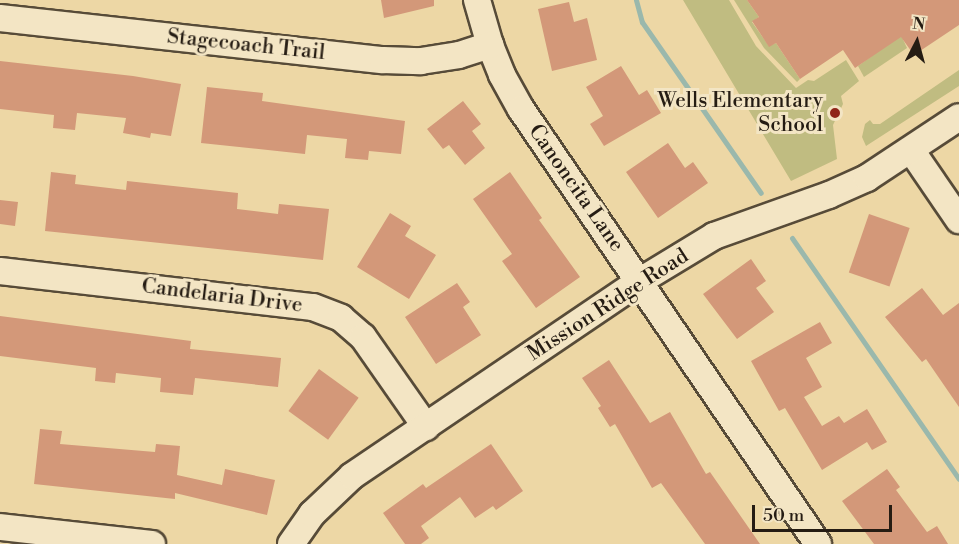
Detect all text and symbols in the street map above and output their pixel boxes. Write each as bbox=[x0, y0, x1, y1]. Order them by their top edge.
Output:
north arrow bbox=[887, 12, 947, 72]
text: N bbox=[912, 13, 926, 35]
street label: Stagecoach Trail bbox=[166, 24, 326, 66]
place label: Wells Elementary School bbox=[657, 88, 823, 138]
marker: Wells Elementary School bbox=[828, 106, 842, 120]
street label: Canoncita Lane bbox=[523, 120, 629, 256]
street label: Mission Ridge Road bbox=[523, 243, 693, 367]
street label: Candelaria Drive bbox=[140, 274, 304, 318]
scale bar bbox=[755, 493, 894, 531]
text: 50 m bbox=[763, 504, 804, 527]

